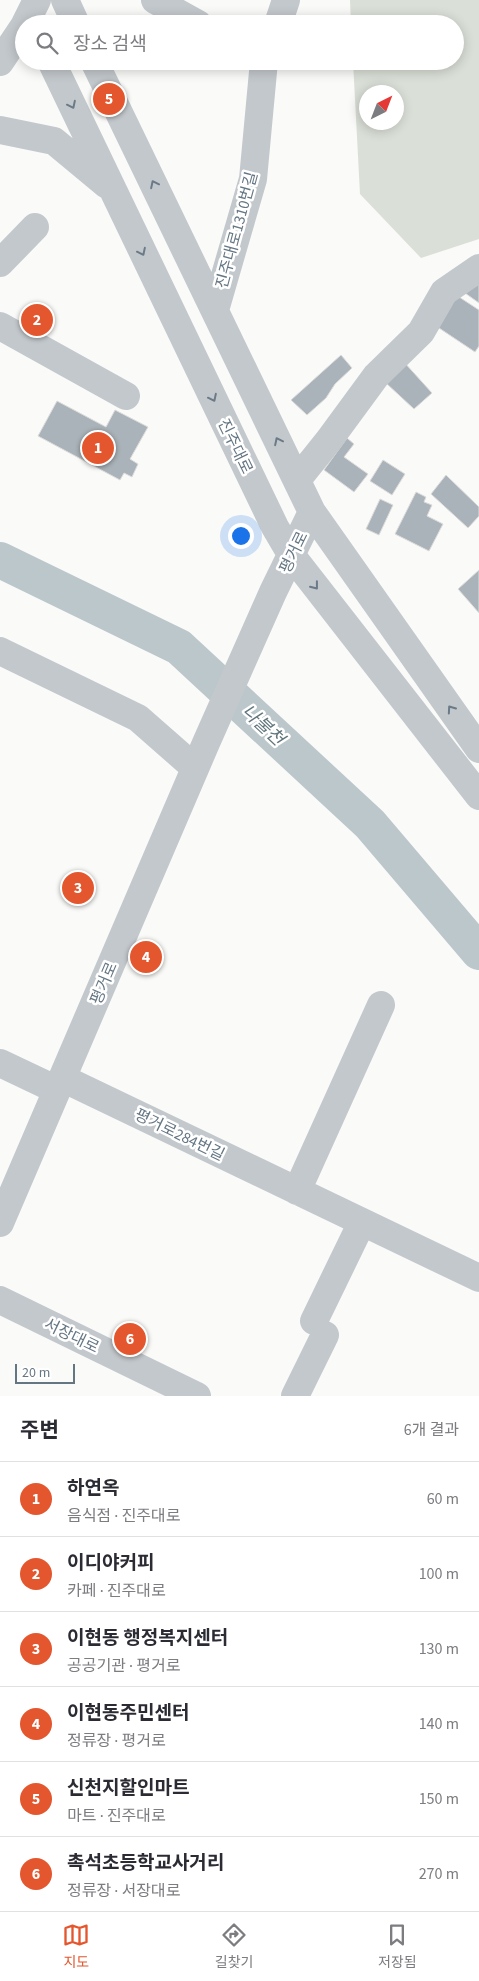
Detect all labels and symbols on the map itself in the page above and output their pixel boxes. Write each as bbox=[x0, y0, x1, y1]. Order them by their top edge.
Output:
pin: 5 bbox=[93, 80, 125, 118]
north arrow bbox=[359, 85, 404, 130]
one-way arrow bbox=[66, 100, 76, 109]
street label: 진주대로1310번길 bbox=[211, 169, 263, 291]
one-way arrow bbox=[150, 180, 160, 189]
one-way arrow bbox=[136, 246, 146, 255]
pin: 2 bbox=[21, 301, 53, 339]
one-way arrow bbox=[207, 393, 217, 402]
street label: 진주대로 bbox=[212, 415, 258, 478]
pin: 1 bbox=[82, 429, 114, 467]
one-way arrow bbox=[274, 437, 284, 446]
your location bbox=[228, 523, 254, 549]
street label: 평거로 bbox=[274, 528, 314, 577]
one-way arrow bbox=[310, 580, 318, 589]
water label: 나불천 bbox=[236, 699, 291, 753]
one-way arrow bbox=[448, 705, 457, 715]
pin: 3 bbox=[62, 869, 94, 907]
pin: 4 bbox=[130, 938, 162, 976]
street label: 평거로 bbox=[85, 959, 123, 1008]
street label: 평거로284번길 bbox=[131, 1104, 228, 1166]
street label: 서장대로 bbox=[40, 1313, 103, 1359]
pin: 6 bbox=[114, 1320, 146, 1358]
scale bar bbox=[15, 1361, 75, 1384]

